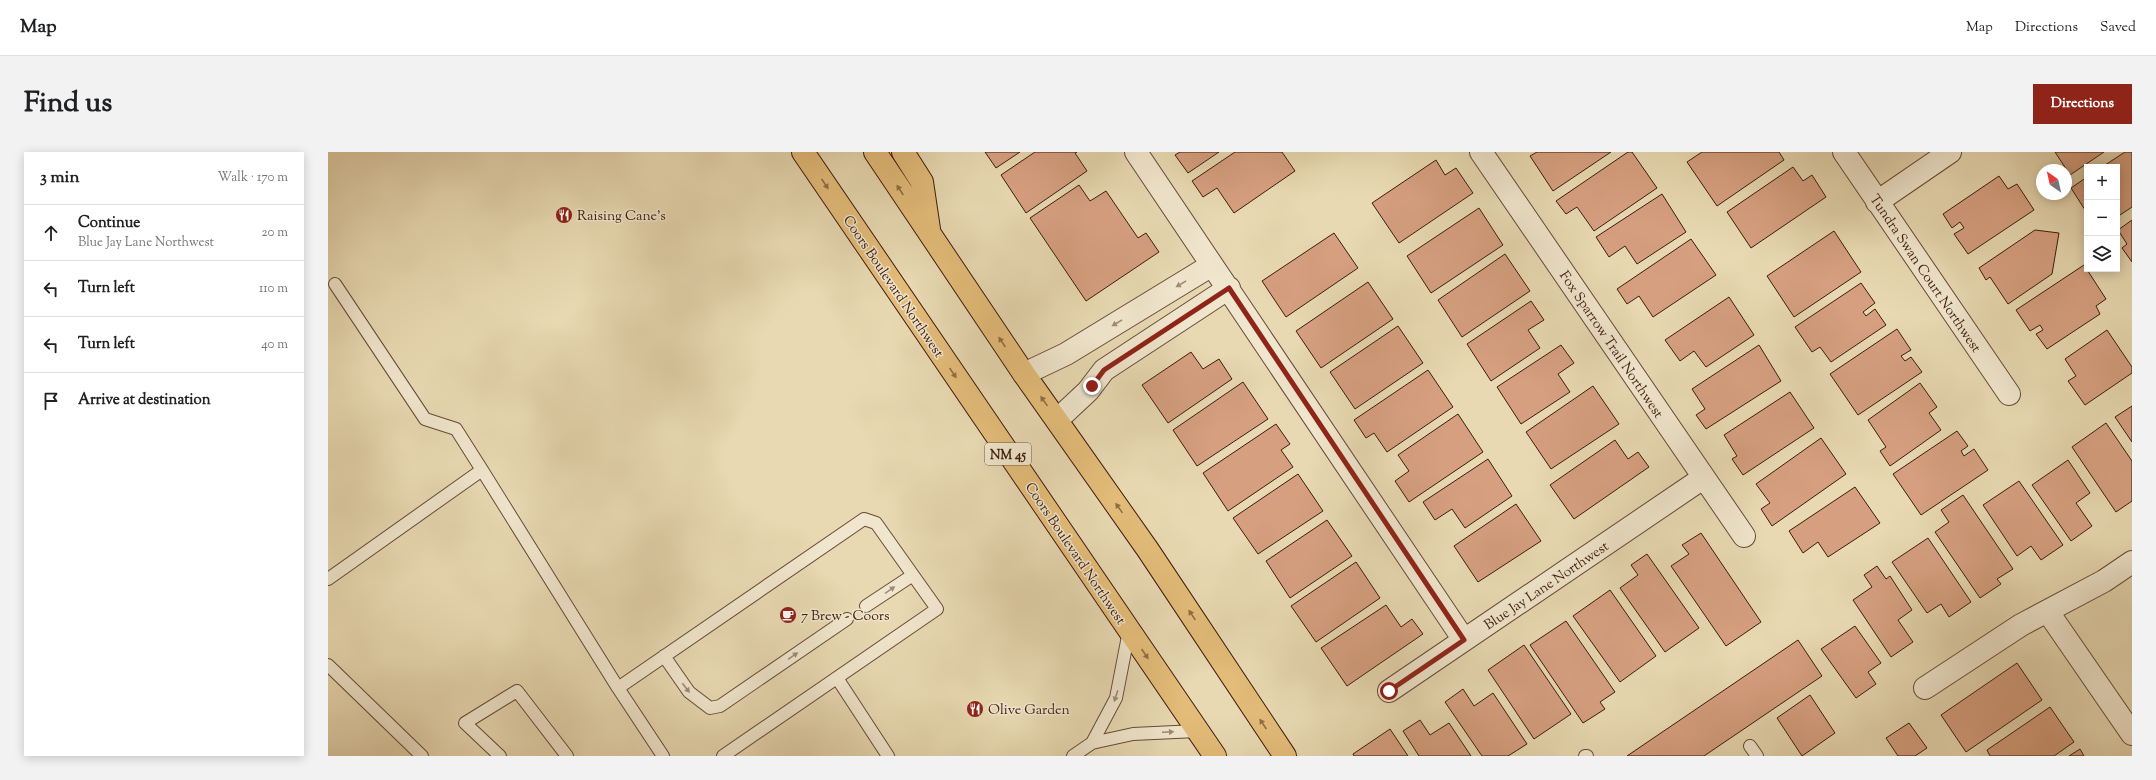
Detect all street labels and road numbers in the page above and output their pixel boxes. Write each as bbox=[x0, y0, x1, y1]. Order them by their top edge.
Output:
street label: Tundra Swan Court Northwest bbox=[1864, 191, 1985, 357]
street label: Coors Boulevard Northwest bbox=[837, 212, 948, 362]
street label: Fox Sparrow Trail Northwest bbox=[1553, 267, 1667, 423]
road number: NM 45 bbox=[985, 443, 1031, 465]
street label: Coors Boulevard Northwest bbox=[1019, 479, 1130, 629]
street label: Blue Jay Lane Northwest bbox=[1481, 537, 1614, 636]

